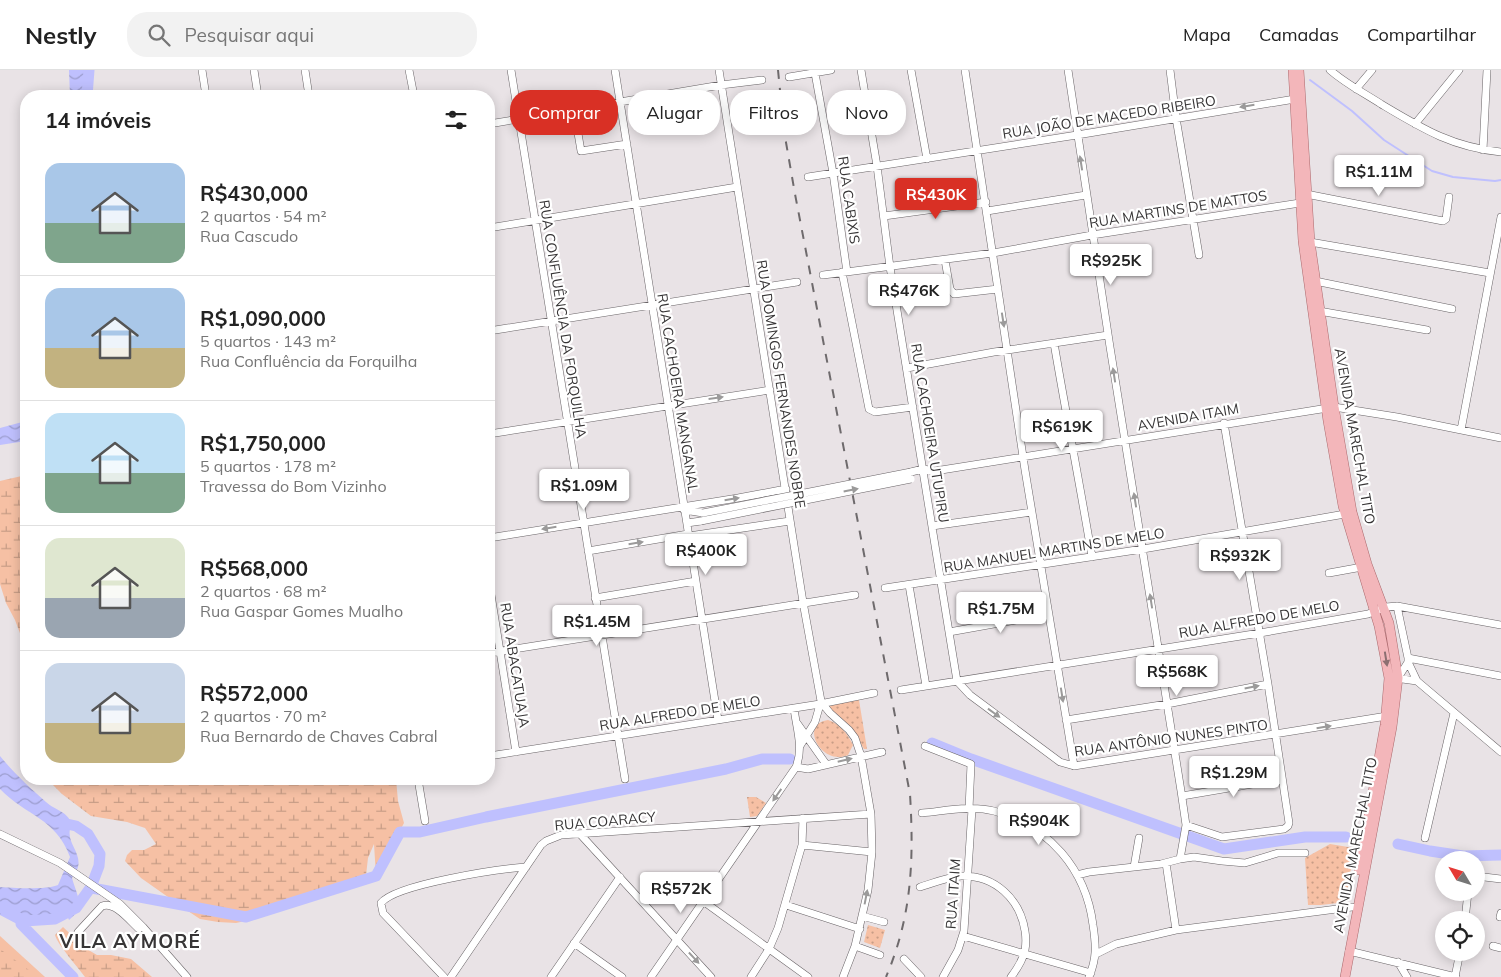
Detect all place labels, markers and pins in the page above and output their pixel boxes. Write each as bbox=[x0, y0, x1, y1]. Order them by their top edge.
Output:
pin: R$1.11M bbox=[1333, 154, 1425, 197]
pin: R$430K bbox=[895, 178, 977, 220]
pin: R$925K bbox=[1070, 244, 1152, 286]
pin: R$476K bbox=[868, 274, 950, 316]
pin: R$619K bbox=[1021, 410, 1103, 452]
pin: R$1.09M bbox=[538, 468, 630, 511]
pin: R$400K bbox=[665, 534, 747, 576]
pin: R$932K bbox=[1199, 538, 1281, 581]
pin: R$1.75M bbox=[955, 592, 1047, 634]
pin: R$1.45M bbox=[551, 604, 643, 647]
pin: R$568K bbox=[1136, 654, 1218, 697]
pin: R$1.29M bbox=[1188, 756, 1280, 798]
pin: R$904K bbox=[998, 804, 1080, 846]
pin: R$572K bbox=[640, 872, 722, 914]

